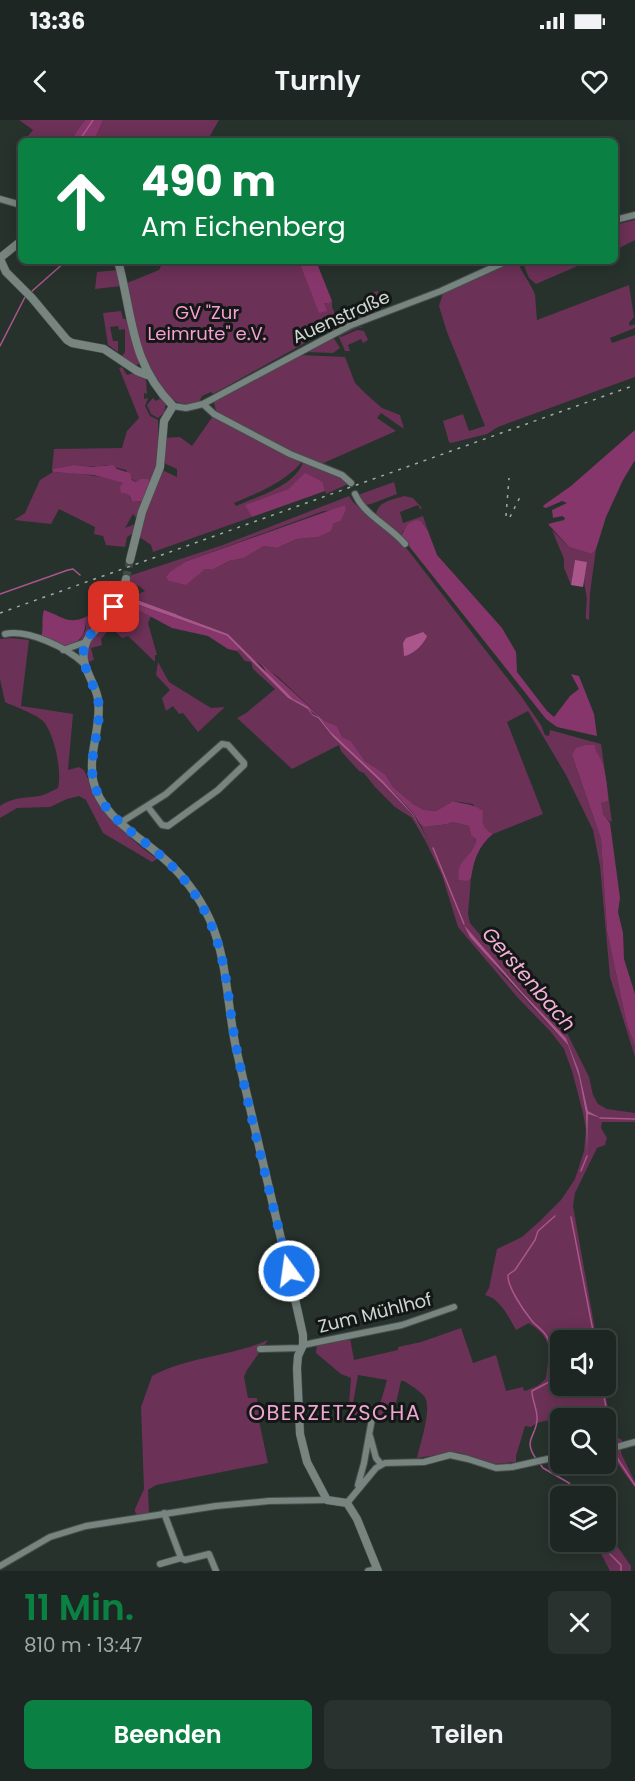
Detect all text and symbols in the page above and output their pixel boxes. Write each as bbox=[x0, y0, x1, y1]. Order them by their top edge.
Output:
text: 13:36 bbox=[30, 6, 85, 37]
text: Turnly bbox=[274, 62, 361, 99]
icon: back bbox=[24, 65, 57, 98]
icon: heart bbox=[578, 65, 611, 98]
text: 490 m bbox=[141, 152, 276, 211]
icon: ahead bbox=[42, 162, 120, 240]
text: Am Eichenberg bbox=[141, 208, 346, 245]
street label: Auenstraße bbox=[288, 284, 394, 349]
park label: GV "Zur Leimrute" e.V. bbox=[148, 300, 266, 346]
pin bbox=[88, 581, 139, 632]
icon: arrive bbox=[97, 590, 130, 623]
water label: Gerstenbach bbox=[476, 921, 582, 1037]
position arrow bbox=[257, 1239, 321, 1303]
street label: Zum Mühlhof bbox=[315, 1286, 435, 1339]
map controls bbox=[550, 1330, 616, 1552]
button: sound bbox=[550, 1330, 616, 1396]
district label: OBERZETZSCHA bbox=[248, 1398, 422, 1427]
button: search bbox=[550, 1408, 616, 1474]
button: layers bbox=[550, 1486, 616, 1552]
text: 11 Min. bbox=[24, 1582, 134, 1633]
button: close bbox=[548, 1591, 611, 1654]
text: 810 m · 13:47 bbox=[24, 1631, 142, 1659]
button: Beenden bbox=[24, 1700, 312, 1769]
button: Teilen bbox=[324, 1700, 611, 1769]

